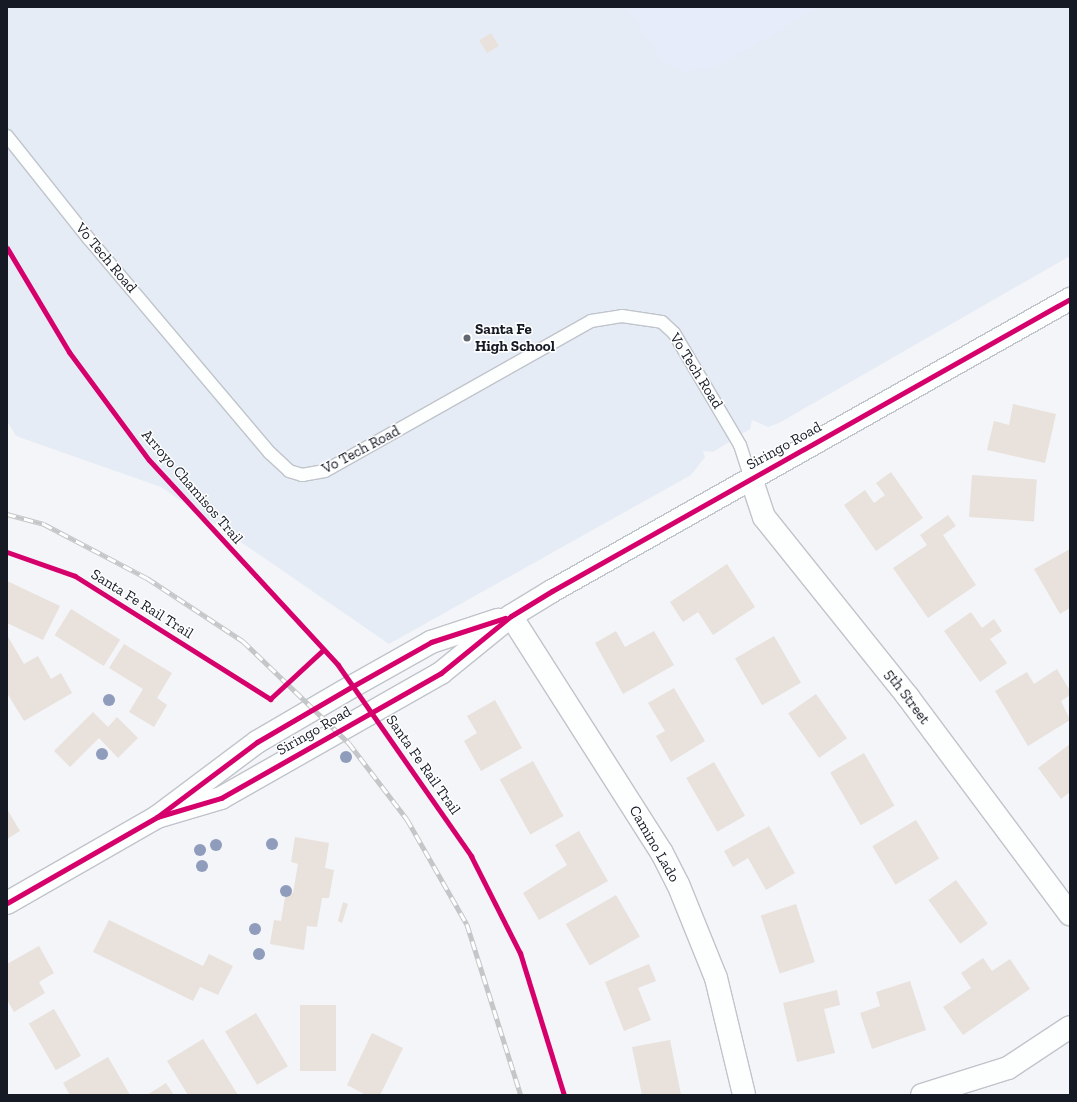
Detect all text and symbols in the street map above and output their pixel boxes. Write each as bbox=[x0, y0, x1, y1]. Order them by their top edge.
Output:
street label: Vo Tech Road bbox=[71, 219, 141, 297]
place label: Santa Fe High School bbox=[475, 320, 555, 355]
street label: Vo Tech Road bbox=[666, 330, 726, 412]
marker: Santa Fe High School bbox=[462, 333, 472, 343]
street label: Siringo Road bbox=[743, 418, 825, 474]
street label: Vo Tech Road bbox=[319, 422, 403, 478]
street label: Arroyo Chamisos Trail bbox=[137, 426, 247, 548]
street label: Santa Fe Rail Trail bbox=[87, 565, 197, 643]
street label: 5th Street bbox=[880, 666, 934, 728]
street label: Siringo Road bbox=[274, 702, 354, 760]
street label: Santa Fe Rail Trail bbox=[382, 712, 464, 818]
street label: Camino Lado bbox=[625, 803, 683, 885]

